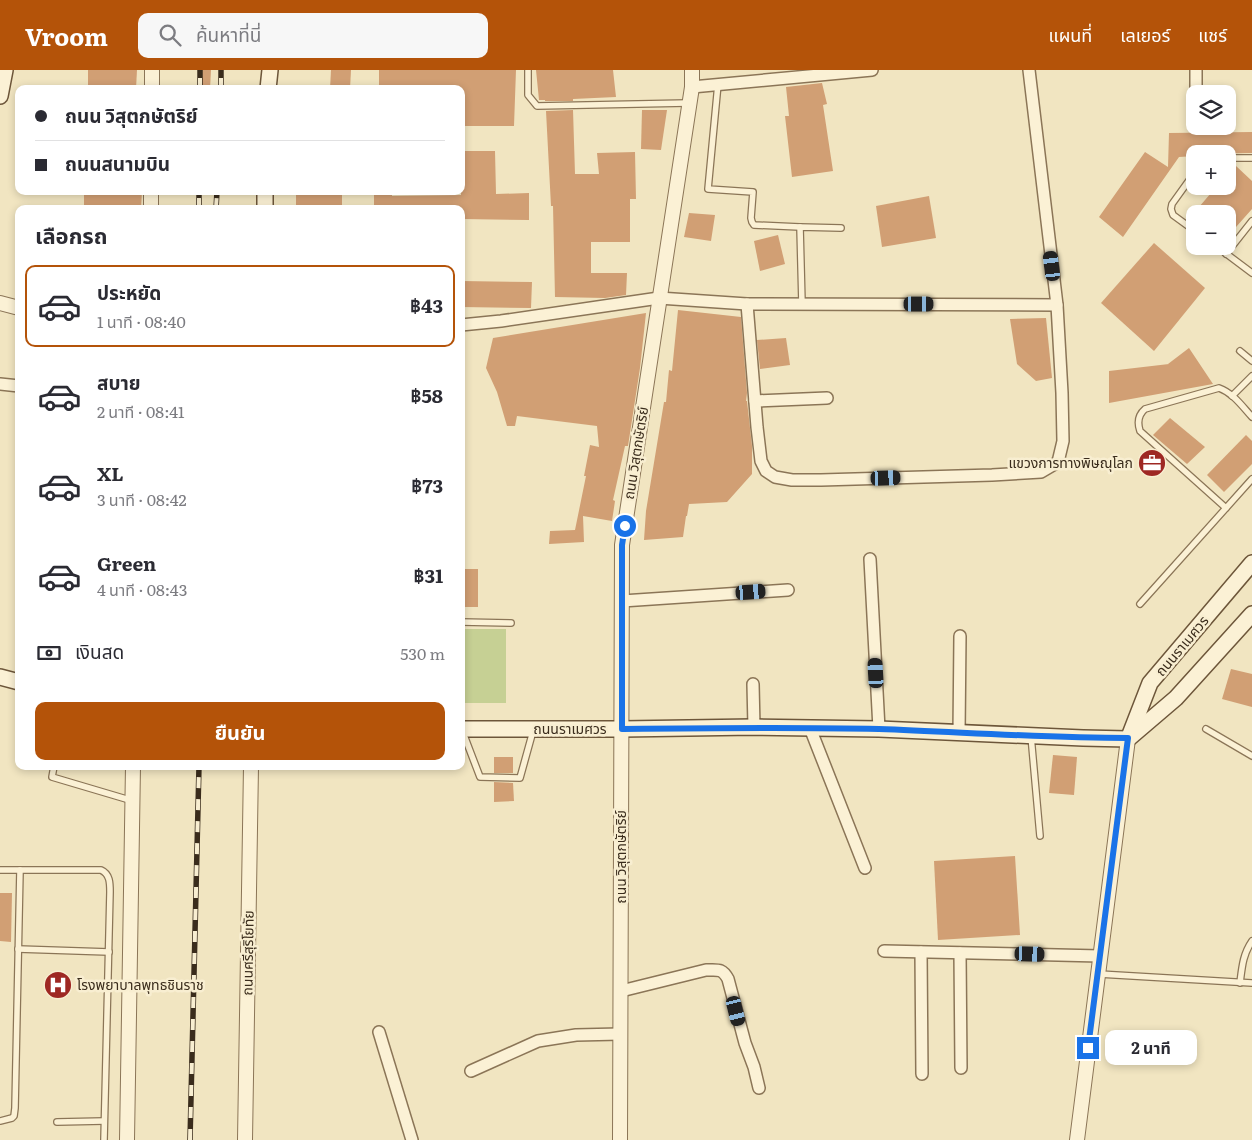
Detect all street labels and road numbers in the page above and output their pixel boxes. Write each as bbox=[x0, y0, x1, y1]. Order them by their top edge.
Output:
street label: ถนน วิสุตกษัตริย์ bbox=[618, 405, 652, 501]
street label: ถนนราเมศวร bbox=[1150, 611, 1213, 680]
street label: ถนนราเมศวร bbox=[533, 718, 607, 738]
street label: ถนน วิสุตกษัตริย์ bbox=[610, 810, 630, 904]
street label: ถนนศรีสุริโยทัย bbox=[236, 910, 258, 996]

